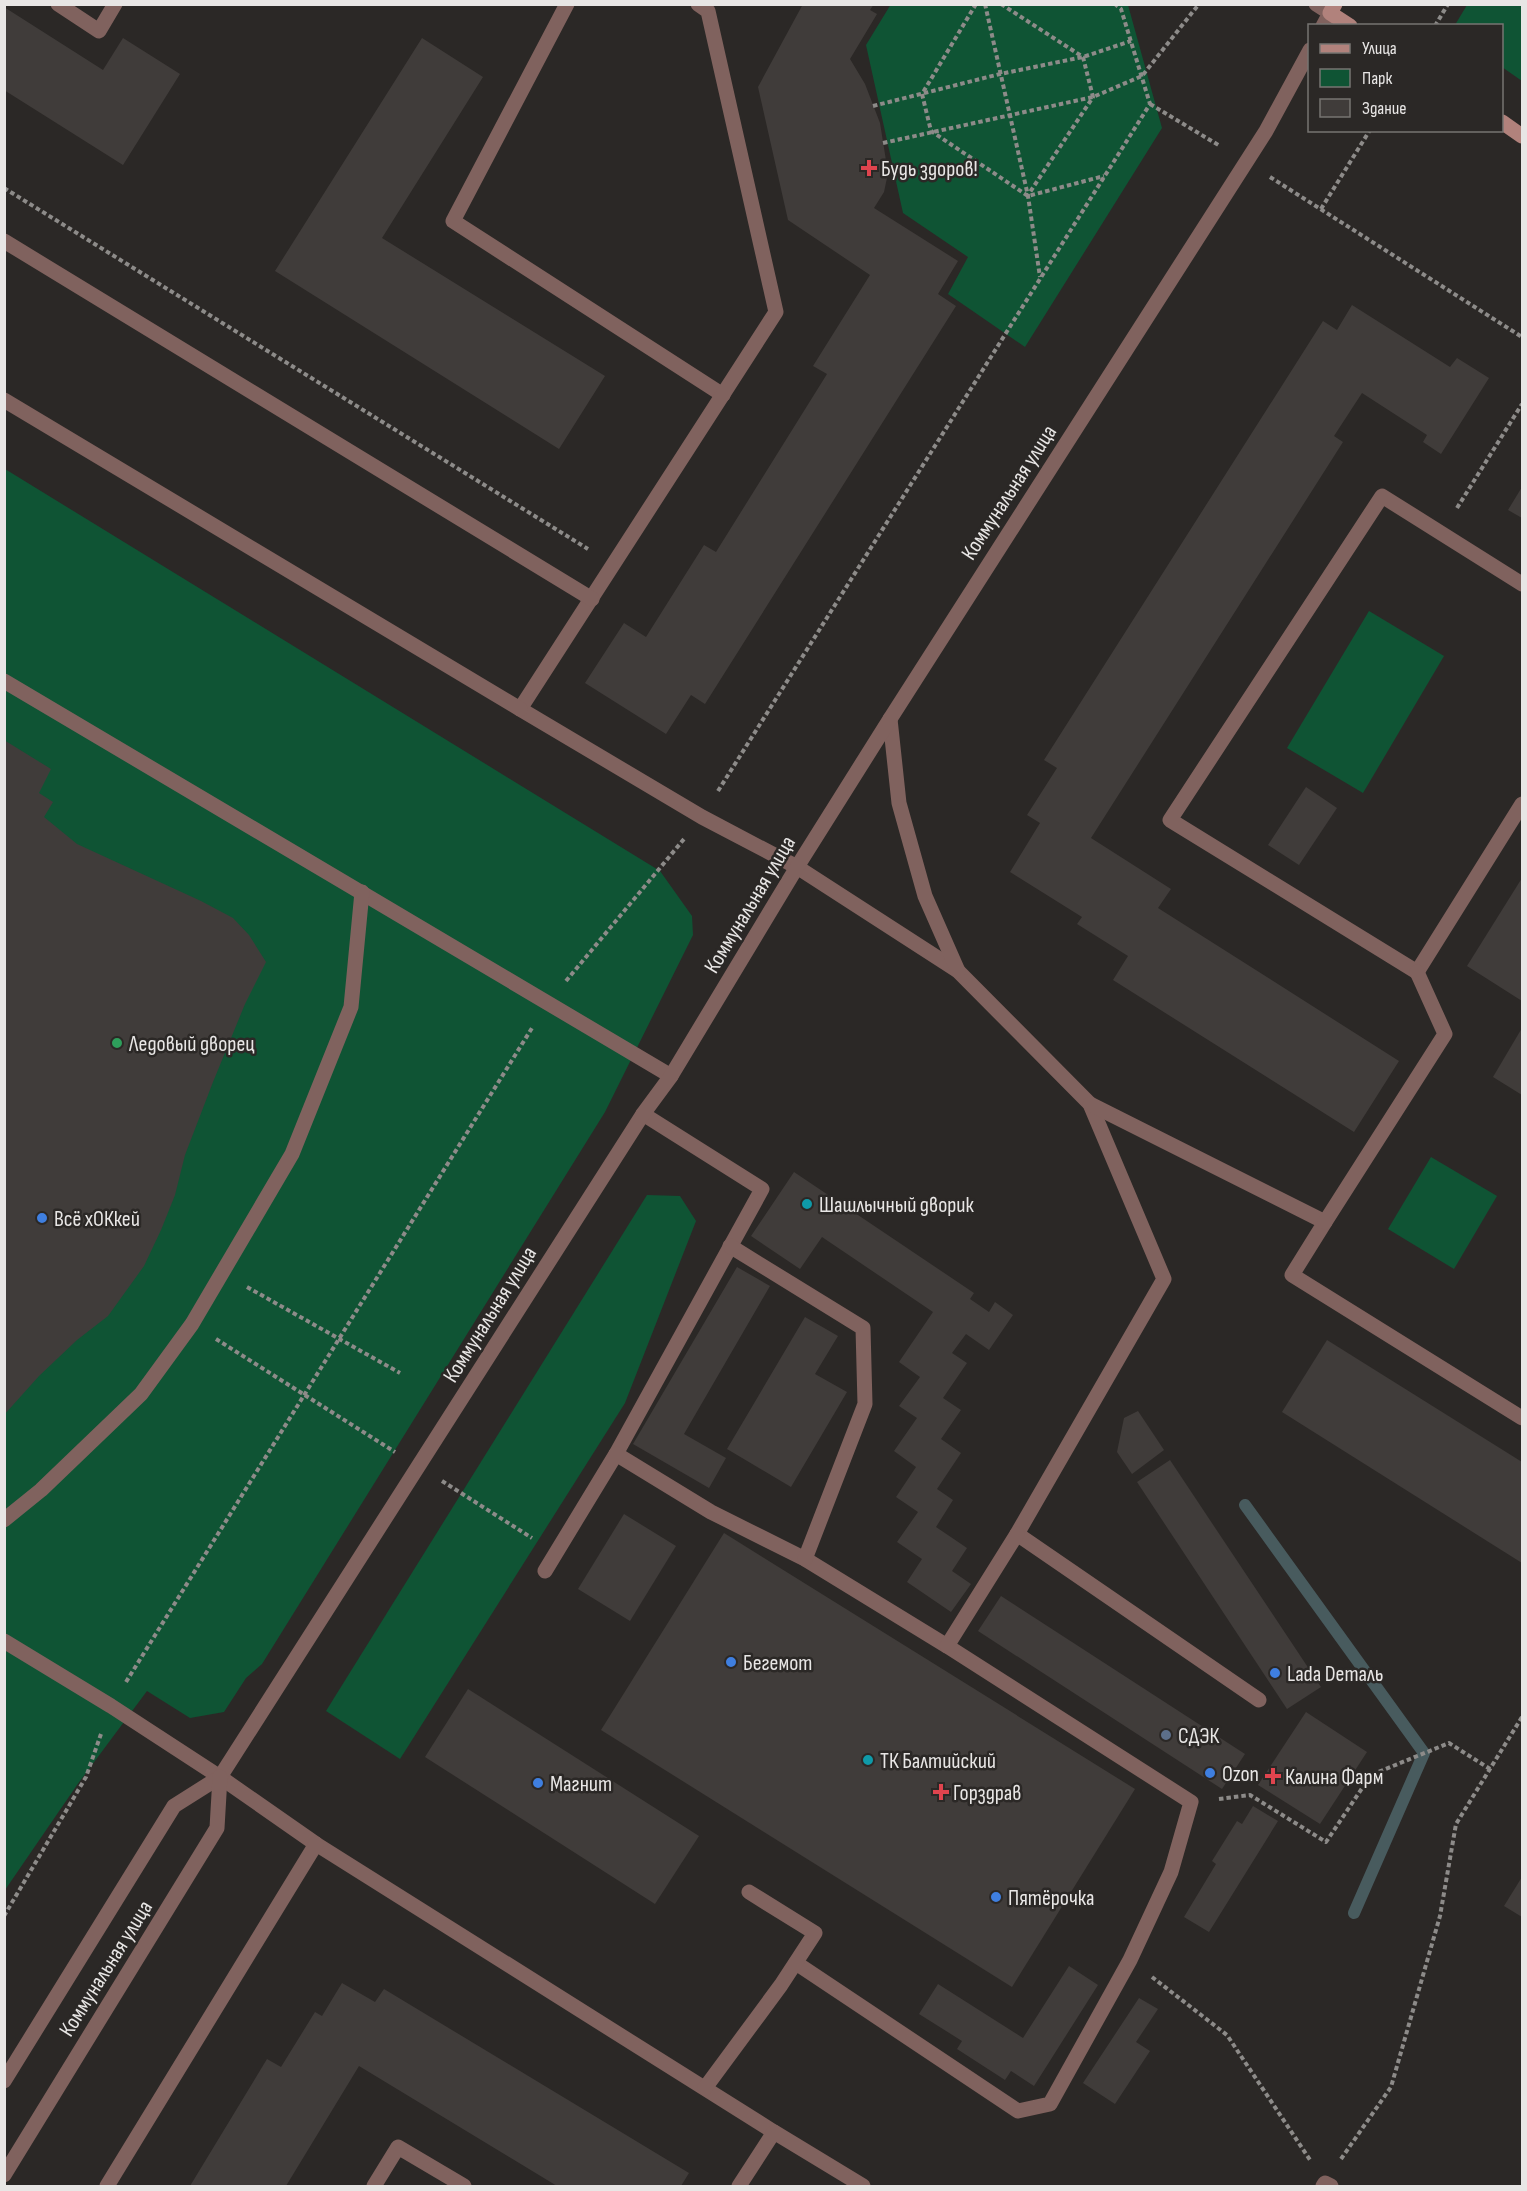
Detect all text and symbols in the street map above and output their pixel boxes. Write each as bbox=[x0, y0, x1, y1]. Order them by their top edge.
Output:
legend bbox=[1308, 24, 1503, 132]
text: Улица bbox=[1362, 38, 1397, 59]
text: Парк bbox=[1362, 68, 1393, 89]
text: Здание bbox=[1362, 98, 1407, 119]
place label: Будь здоров! bbox=[881, 156, 978, 183]
marker: Будь здоров! bbox=[862, 161, 876, 175]
street label: Коммунальная улица bbox=[956, 420, 1063, 565]
street label: Коммунальная улица bbox=[699, 831, 802, 978]
place label: Ледовый дворец bbox=[128, 1031, 255, 1058]
marker: Ледовый дворец bbox=[110, 1036, 124, 1050]
place label: Шашлычный дворик bbox=[819, 1192, 975, 1219]
marker: Шашлычный дворик bbox=[800, 1197, 814, 1211]
place label: Всё хОКкей bbox=[54, 1206, 140, 1233]
marker: Всё хОКкей bbox=[35, 1211, 49, 1225]
street label: Коммунальная улица bbox=[438, 1242, 543, 1388]
place label: Бегемот bbox=[743, 1650, 812, 1677]
marker: Бегемот bbox=[724, 1655, 738, 1669]
place label: Lada Dеталь bbox=[1287, 1661, 1383, 1688]
marker: Lada Dеталь bbox=[1268, 1666, 1282, 1680]
place label: СДЭК bbox=[1178, 1723, 1219, 1750]
marker: СДЭК bbox=[1159, 1728, 1173, 1742]
place label: ТК Балтийский bbox=[880, 1748, 996, 1775]
marker: ТК Балтийский bbox=[861, 1753, 875, 1767]
place label: Ozon bbox=[1222, 1761, 1259, 1788]
place label: Калина Фарм bbox=[1285, 1764, 1383, 1791]
marker: Ozon bbox=[1203, 1766, 1217, 1780]
marker: Калина Фарм bbox=[1266, 1769, 1280, 1783]
place label: Магнит bbox=[550, 1771, 612, 1798]
marker: Магнит bbox=[531, 1776, 545, 1790]
place label: Горздрав bbox=[953, 1780, 1021, 1807]
marker: Горздрав bbox=[934, 1785, 948, 1799]
place label: Пятёрочка bbox=[1008, 1885, 1095, 1912]
marker: Пятёрочка bbox=[989, 1890, 1003, 1904]
street label: Коммунальная улица bbox=[54, 1896, 159, 2042]

